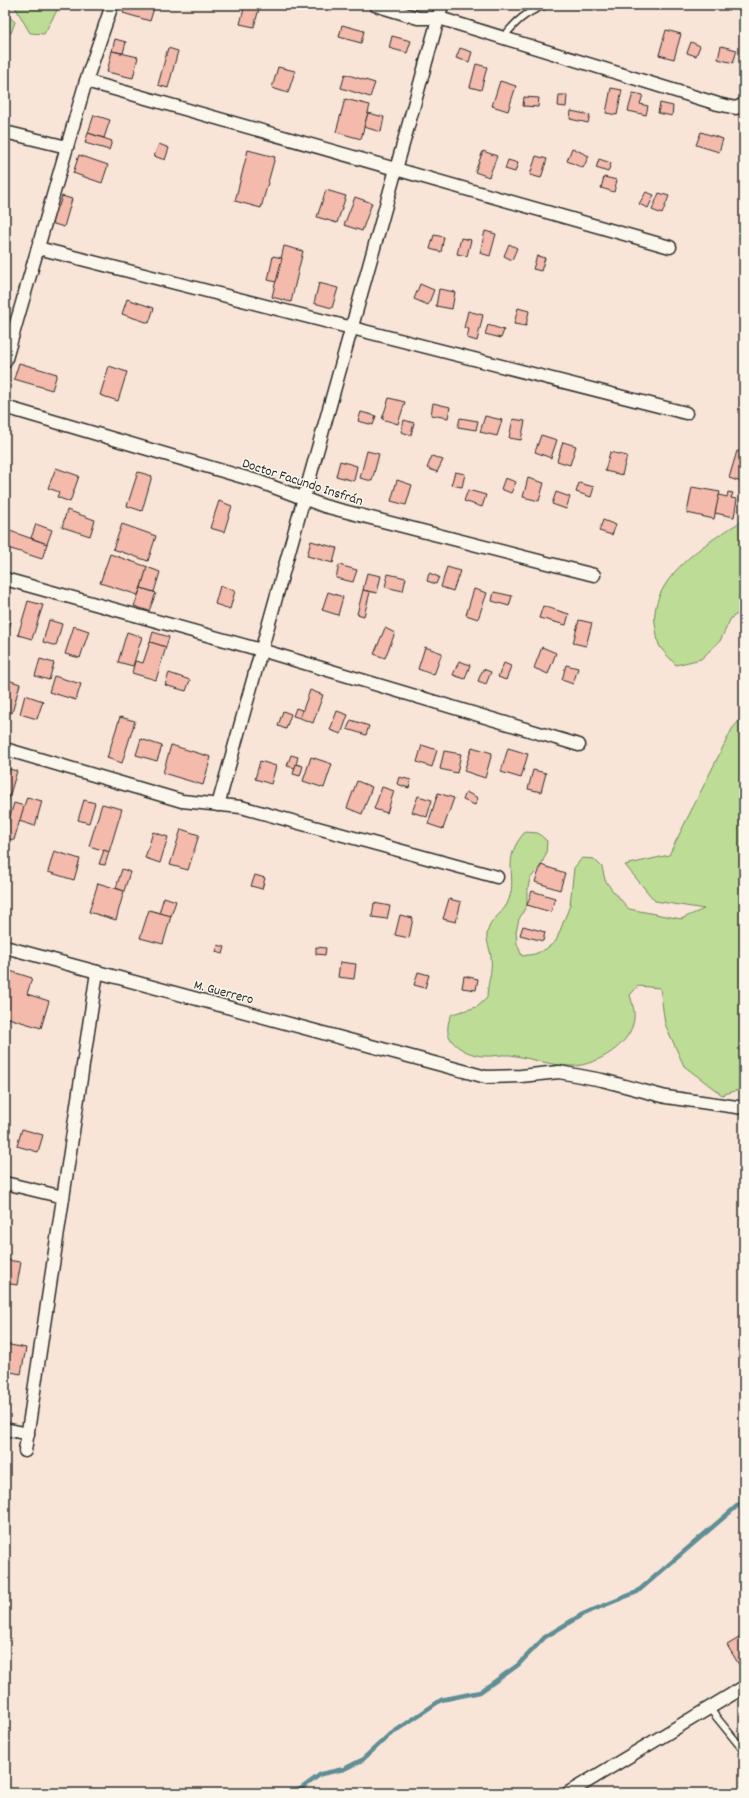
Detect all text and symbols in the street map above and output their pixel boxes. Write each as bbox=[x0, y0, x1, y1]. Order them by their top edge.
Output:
street label: Doctor Facundo Insfrán bbox=[239, 454, 365, 512]
street label: M. Guerrero bbox=[191, 975, 256, 1010]

